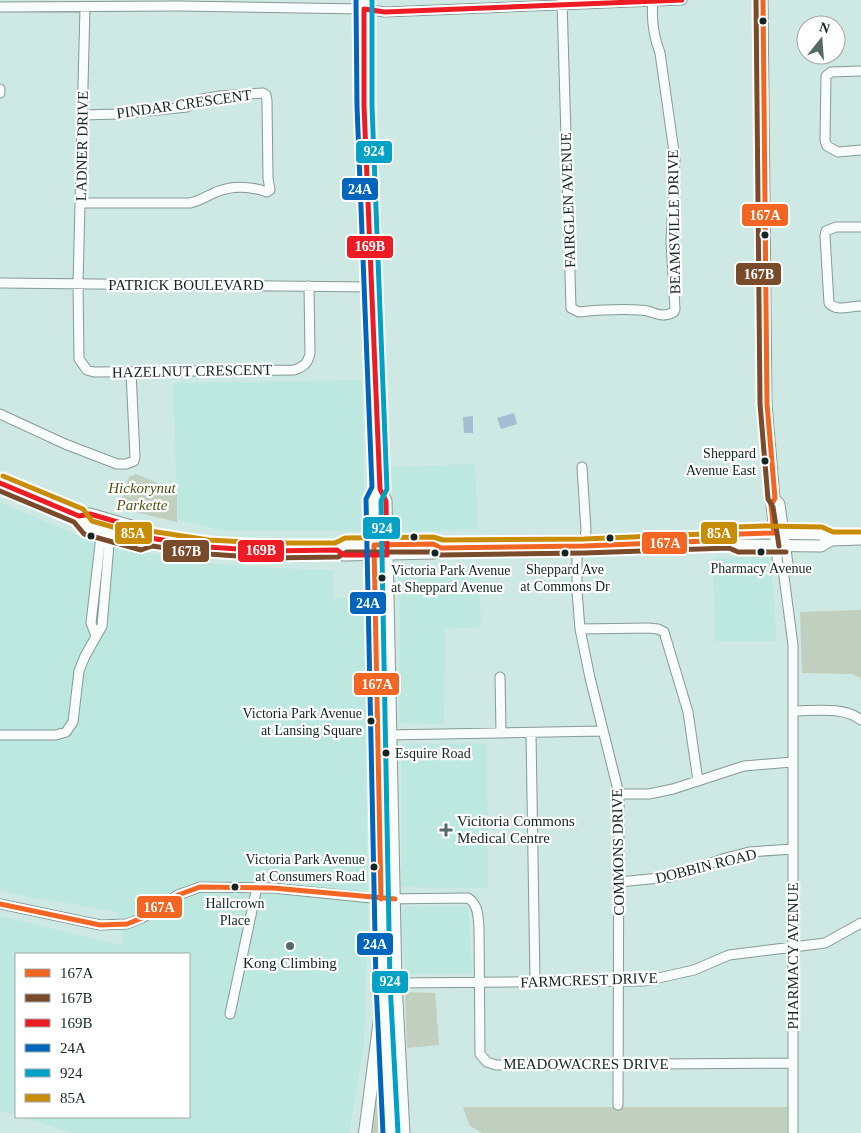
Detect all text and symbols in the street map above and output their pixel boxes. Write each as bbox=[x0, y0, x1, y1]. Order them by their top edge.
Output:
north arrow bbox=[796, 15, 846, 65]
unlabelled marker bbox=[758, 16, 768, 26]
text: N bbox=[818, 19, 832, 37]
street label: PINDAR CRESCENT bbox=[115, 87, 253, 121]
street label: LADNER DRIVE bbox=[73, 91, 91, 201]
street label: FAIRGLEN AVENUE bbox=[558, 132, 578, 268]
line badge: 924 bbox=[355, 140, 393, 164]
text: 924 bbox=[364, 144, 385, 159]
street label: BEAMSVILLE DRIVE bbox=[665, 150, 683, 294]
line badge: 24A bbox=[341, 177, 379, 201]
text: 24A bbox=[348, 182, 373, 197]
line badge: 167A bbox=[741, 203, 789, 227]
text: 167A bbox=[749, 208, 781, 223]
unlabelled marker bbox=[760, 230, 770, 240]
line badge: 169B bbox=[346, 235, 394, 259]
text: 169B bbox=[355, 239, 385, 254]
line badge: 167B bbox=[735, 262, 782, 286]
text: 167B bbox=[744, 267, 774, 282]
street label: PATRICK BOULEVARD bbox=[108, 277, 264, 293]
street label: HAZELNUT CRESCENT bbox=[112, 362, 272, 380]
place label: Sheppard Avenue East bbox=[686, 446, 756, 478]
marker: Sheppard Avenue East bbox=[760, 456, 770, 466]
park label: Hickorynut Parkette bbox=[107, 480, 177, 513]
line badge: 924 bbox=[362, 516, 401, 540]
line badge: 85A bbox=[114, 521, 153, 545]
text: 924 bbox=[372, 521, 393, 536]
line badge: 85A bbox=[700, 521, 738, 545]
text: 85A bbox=[121, 526, 146, 541]
text: 85A bbox=[707, 526, 732, 541]
unlabelled marker bbox=[86, 531, 96, 541]
line badge: 167A bbox=[641, 531, 688, 555]
unlabelled marker bbox=[409, 532, 419, 542]
unlabelled marker bbox=[605, 533, 615, 543]
text: 167A bbox=[649, 536, 681, 551]
line badge: 167B bbox=[162, 539, 210, 563]
line badge: 169B bbox=[237, 539, 285, 563]
text: 169B bbox=[246, 543, 276, 558]
text: 167B bbox=[171, 544, 201, 559]
marker: Pharmacy Avenue bbox=[756, 547, 766, 557]
unlabelled marker bbox=[430, 548, 440, 558]
marker: Sheppard Ave at Commons Dr bbox=[560, 548, 570, 558]
place label: Pharmacy Avenue bbox=[710, 561, 812, 576]
place label: Sheppard Ave at Commons Dr bbox=[520, 562, 610, 594]
place label: Victoria Park Avenue at Sheppard Avenue bbox=[391, 563, 510, 595]
marker: Victoria Park Avenue at Sheppard Avenue bbox=[377, 573, 387, 583]
line badge: 24A bbox=[349, 591, 387, 615]
text: 24A bbox=[356, 596, 381, 611]
line badge: 167A bbox=[353, 672, 400, 696]
text: 167A bbox=[361, 677, 393, 692]
place label: Victoria Park Avenue at Lansing Square bbox=[243, 706, 362, 738]
marker: Victoria Park Avenue at Lansing Square bbox=[366, 716, 376, 726]
place label: Esquire Road bbox=[395, 746, 471, 761]
marker: Esquire Road bbox=[381, 748, 391, 758]
street label: COMMONS DRIVE bbox=[609, 788, 627, 916]
place label: Vicitoria Commons Medical Centre bbox=[457, 813, 575, 846]
marker: Vicitoria Commons Medical Centre bbox=[439, 823, 453, 837]
street label: DOBBIN ROAD bbox=[654, 846, 758, 886]
place label: Victoria Park Avenue at Consumers Road bbox=[246, 852, 365, 884]
marker: Victoria Park Avenue at Consumers Road bbox=[369, 862, 379, 872]
marker: Hallcrown Place bbox=[230, 882, 240, 892]
street label: PHARMACY AVENUE bbox=[785, 882, 801, 1030]
line badge: 167A bbox=[136, 895, 183, 919]
place label: Hallcrown Place bbox=[205, 896, 265, 928]
text: 167A bbox=[143, 900, 175, 915]
line badge: 24A bbox=[356, 932, 394, 956]
text: 24A bbox=[363, 937, 388, 952]
marker: Kong Climbing bbox=[284, 940, 296, 952]
legend bbox=[15, 953, 190, 1118]
place label: Kong Climbing bbox=[243, 955, 337, 971]
text: 167A bbox=[60, 965, 94, 981]
line badge: 924 bbox=[371, 970, 409, 994]
street label: FARMCREST DRIVE bbox=[520, 970, 658, 990]
text: 924 bbox=[380, 974, 401, 989]
text: 167B bbox=[60, 990, 93, 1006]
text: 169B bbox=[60, 1015, 93, 1031]
text: 24A bbox=[60, 1040, 86, 1056]
street label: MEADOWACRES DRIVE bbox=[503, 1056, 669, 1072]
text: 924 bbox=[60, 1065, 83, 1081]
text: 85A bbox=[60, 1090, 86, 1106]

